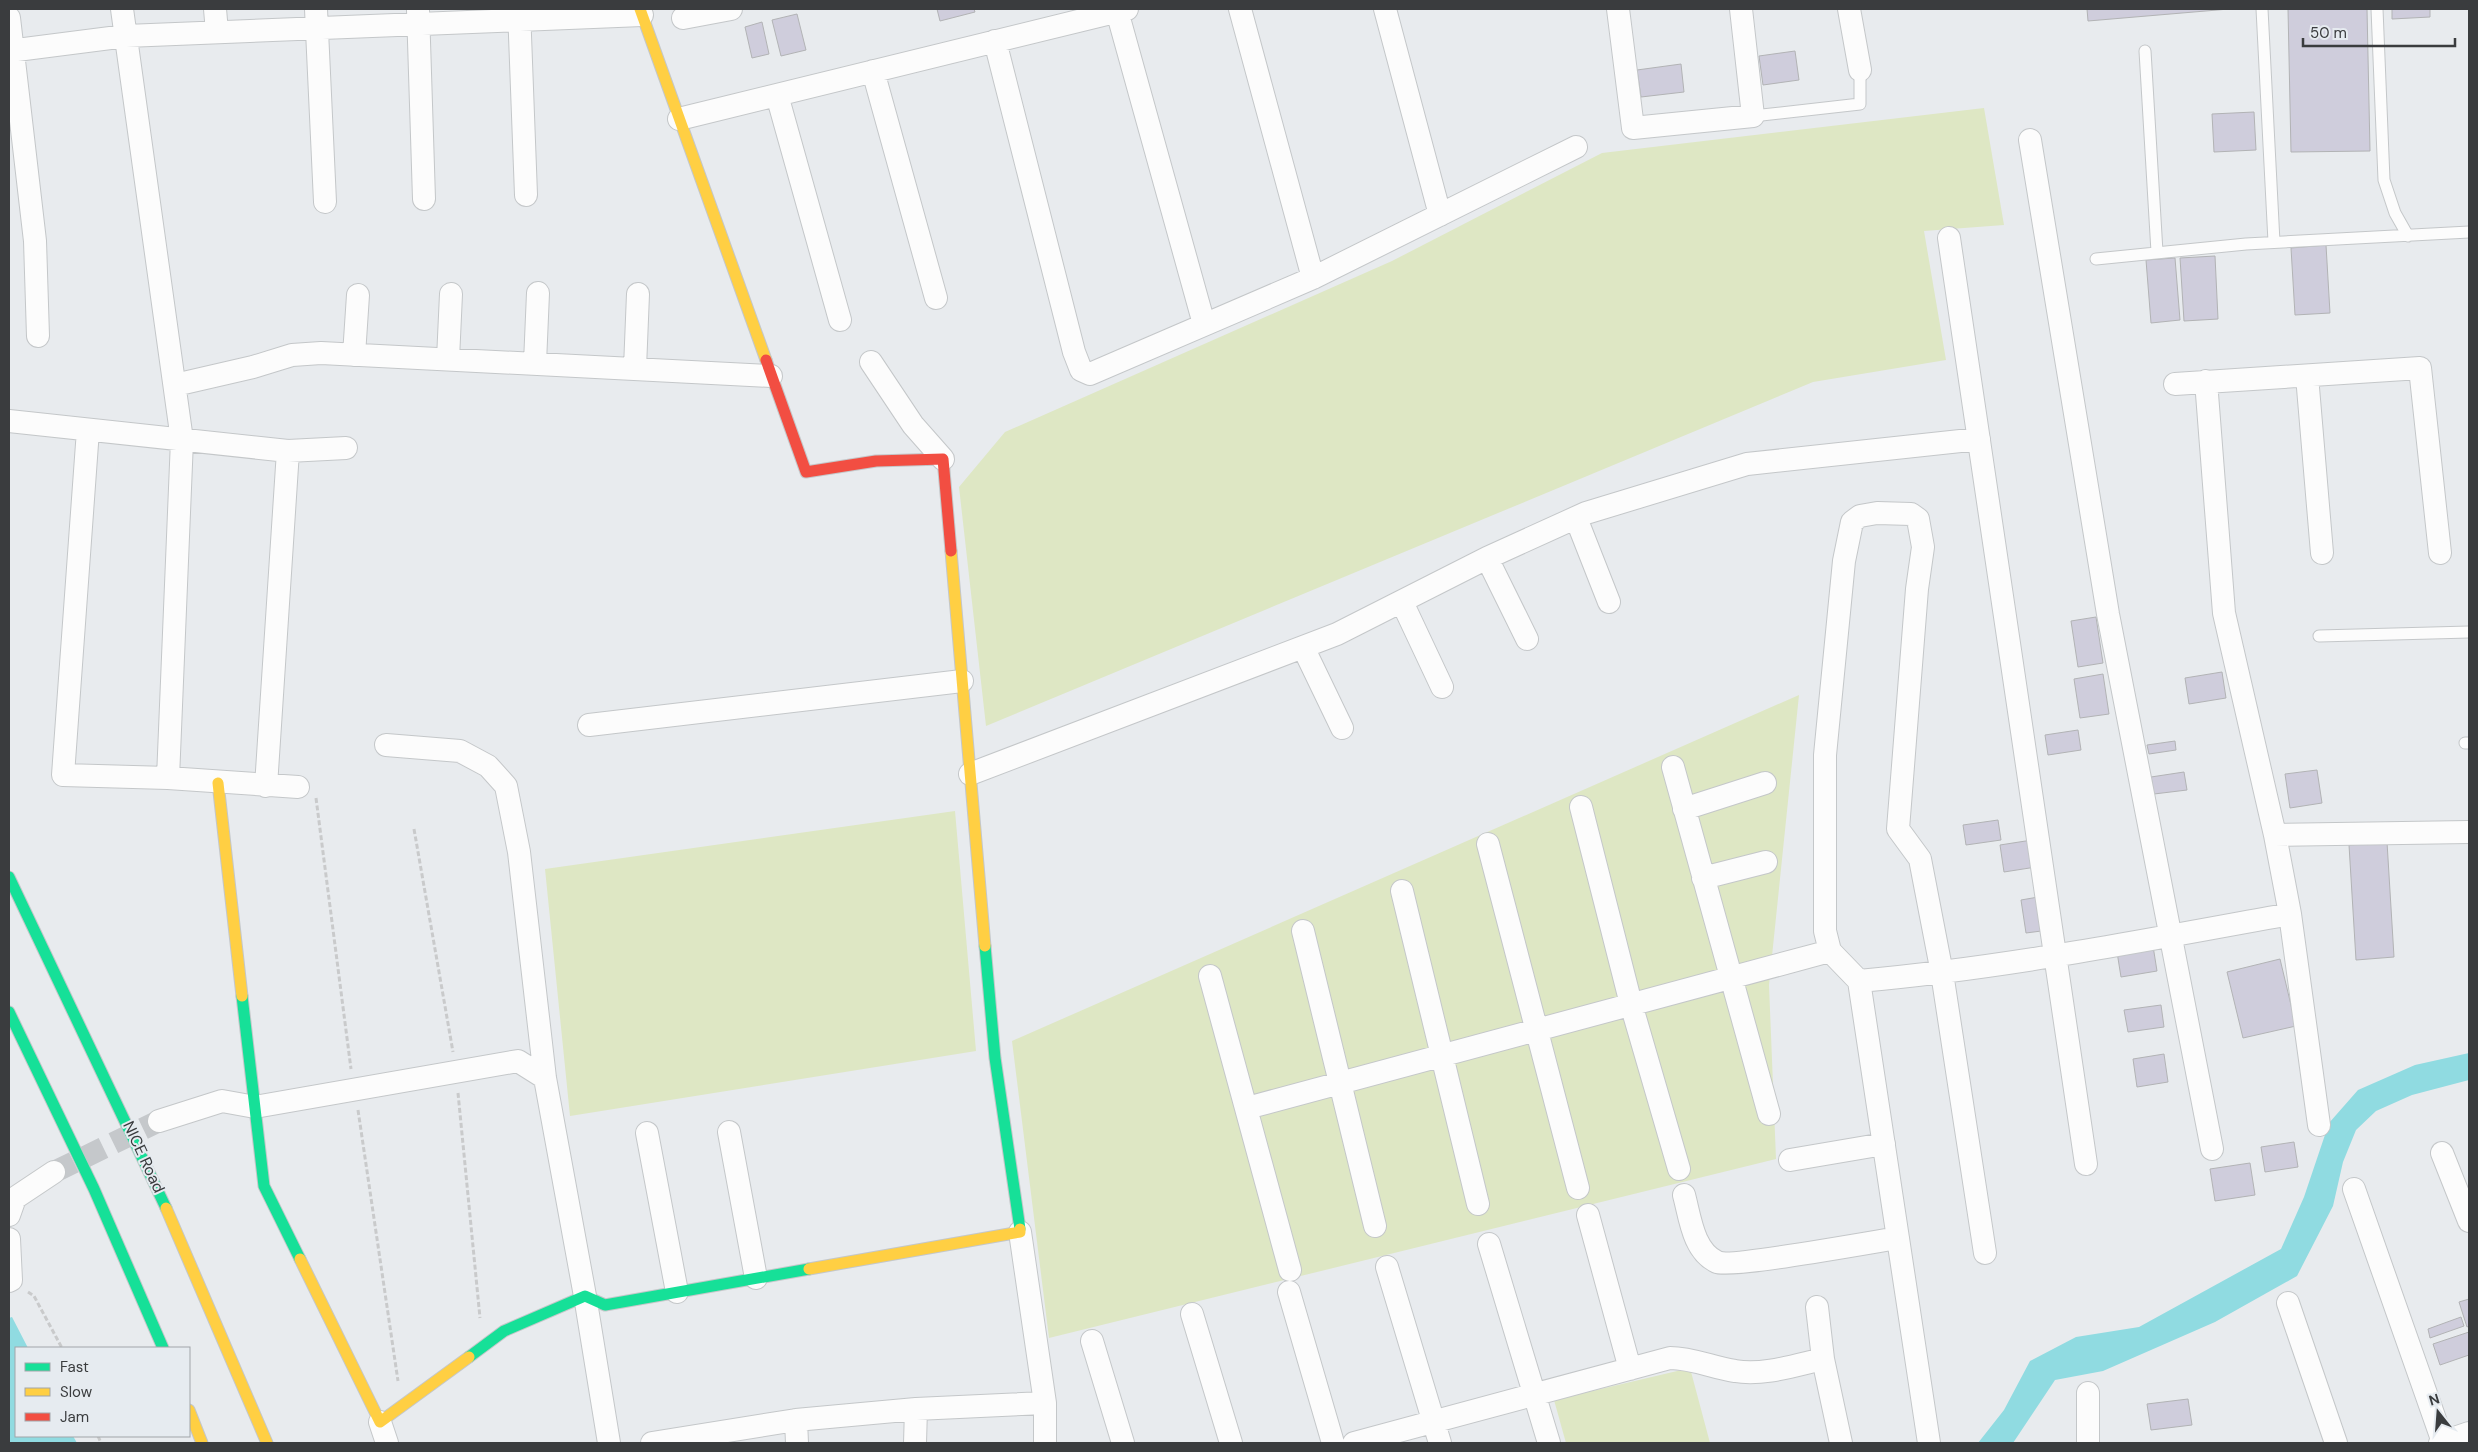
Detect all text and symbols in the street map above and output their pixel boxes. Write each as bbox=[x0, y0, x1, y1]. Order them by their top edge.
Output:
scale bar bbox=[2303, 15, 2456, 47]
text: 50 m bbox=[2310, 23, 2347, 43]
street label: NICE Road bbox=[118, 1118, 170, 1196]
legend bbox=[15, 1347, 190, 1437]
text: Fast bbox=[60, 1357, 89, 1377]
text: Slow bbox=[60, 1382, 93, 1402]
north arrow bbox=[2413, 1387, 2463, 1437]
text: N bbox=[2427, 1389, 2442, 1410]
text: Jam bbox=[60, 1407, 89, 1427]

